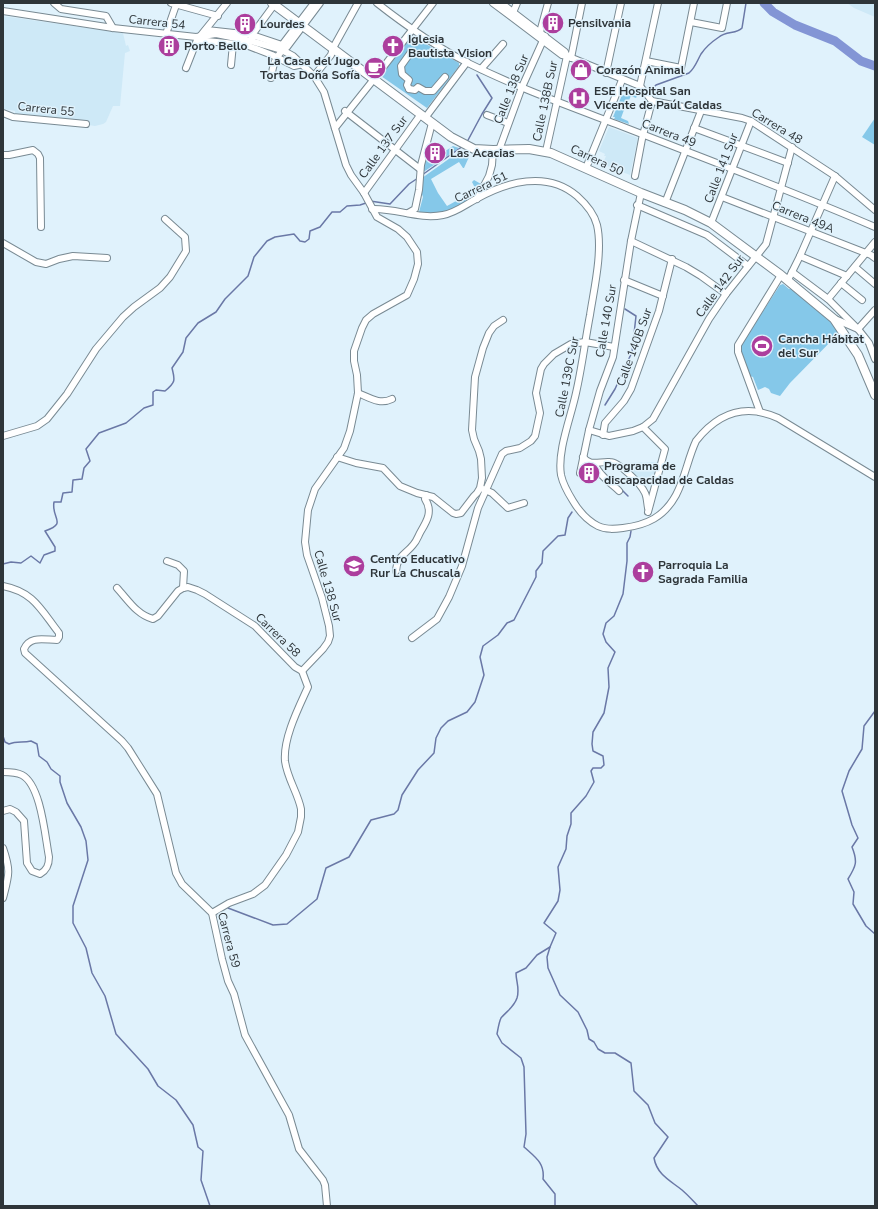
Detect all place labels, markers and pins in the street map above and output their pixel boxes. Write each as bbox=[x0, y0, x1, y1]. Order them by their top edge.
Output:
building icon: Pensilvania bbox=[540, 10, 566, 36]
building icon: Lourdes bbox=[232, 11, 258, 37]
place label: Pensilvania bbox=[568, 15, 631, 31]
place label: Lourdes bbox=[260, 16, 305, 32]
place label: Iglesia Bautista Vision bbox=[408, 31, 492, 61]
building icon: Porto Bello bbox=[156, 33, 182, 59]
church icon: Iglesia Bautista Vision bbox=[380, 33, 406, 59]
place label: Porto Bello bbox=[184, 38, 248, 54]
place label: La Casa del Jugo Tortas Doña Sofía bbox=[260, 53, 360, 83]
cafe icon: La Casa del Jugo Tortas Doña Sofía bbox=[362, 55, 388, 81]
shop icon: Corazón Animal bbox=[568, 57, 594, 83]
place label: Corazón Animal bbox=[596, 62, 685, 78]
place label: ESE Hospital San Vicente de Paúl Caldas bbox=[593, 83, 722, 113]
hospital icon: ESE Hospital San Vicente de Paúl Caldas bbox=[566, 85, 592, 111]
building icon: Las Acacias bbox=[422, 140, 448, 166]
place label: Las Acacias bbox=[450, 145, 515, 161]
place label: Cancha Hábitat del Sur bbox=[778, 331, 864, 361]
sports icon: Cancha Hábitat del Sur bbox=[749, 333, 775, 359]
place label: Programa de discapacidad de Caldas bbox=[604, 458, 734, 488]
building icon: Programa de discapacidad de Caldas bbox=[576, 460, 602, 486]
place label: Centro Educativo Rur La Chuscala bbox=[370, 551, 465, 581]
school or university icon: Centro Educativo Rur La Chuscala bbox=[341, 553, 367, 579]
place label: Parroquia La Sagrada Familia bbox=[658, 557, 748, 587]
church icon: Parroquia La Sagrada Familia bbox=[630, 559, 656, 585]

